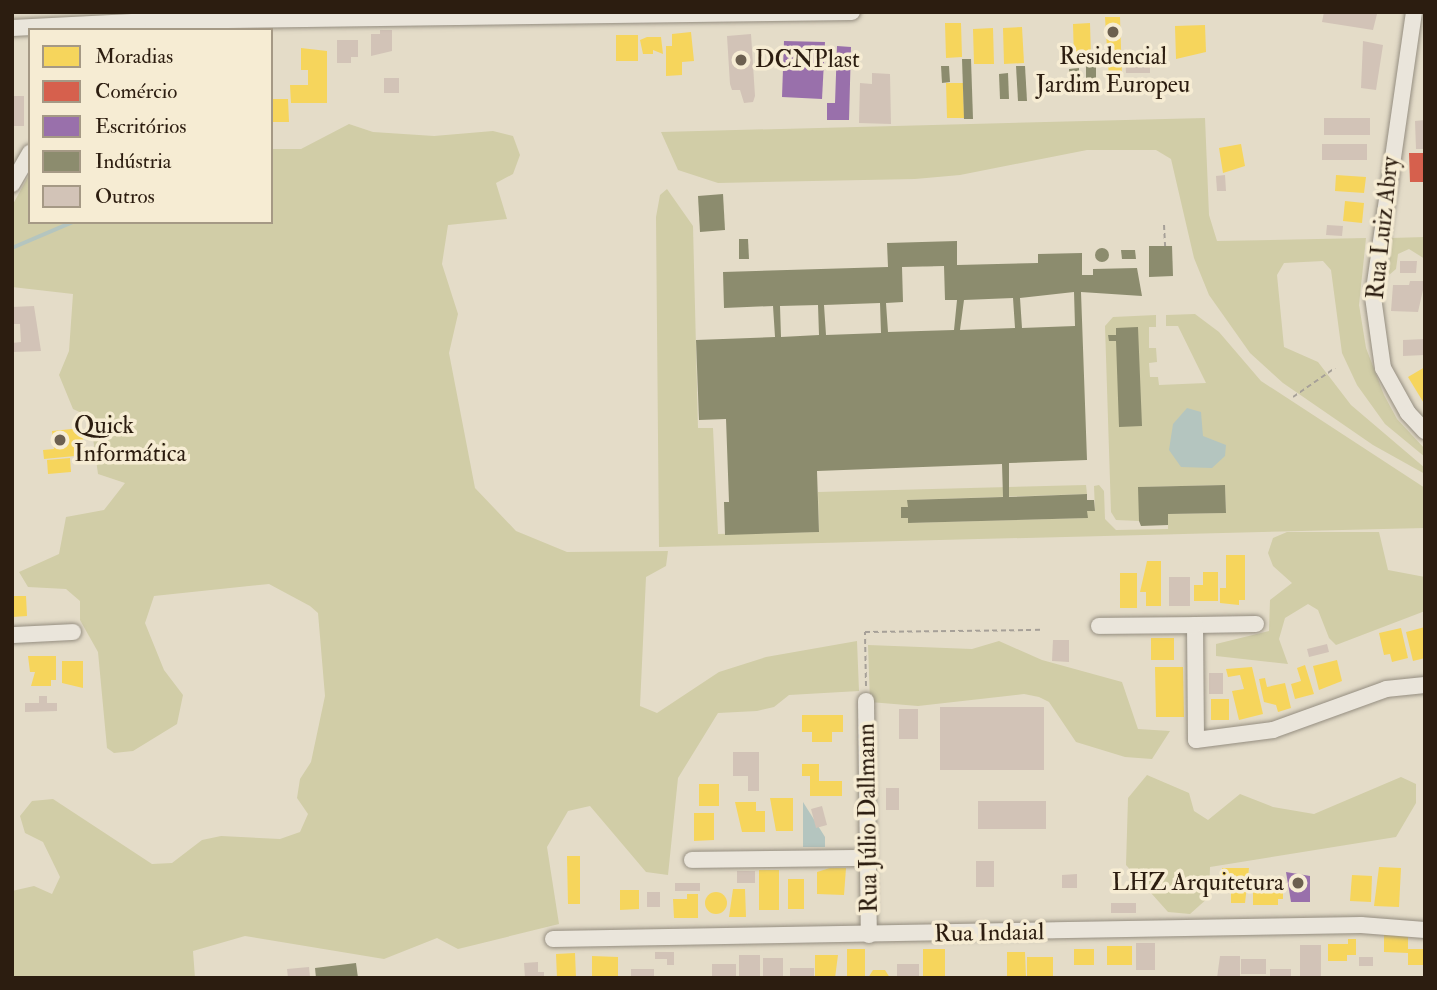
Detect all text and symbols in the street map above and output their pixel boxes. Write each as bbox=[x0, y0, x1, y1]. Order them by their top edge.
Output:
marker: Residencial Jardim Europeu bbox=[1105, 24, 1121, 40]
legend bbox=[28, 28, 273, 224]
text: Moradias bbox=[95, 43, 173, 70]
place label: Residencial Jardim Europeu bbox=[1036, 43, 1190, 99]
place label: DCNPlast bbox=[755, 46, 860, 74]
marker: DCNPlast bbox=[733, 52, 749, 68]
text: Comércio bbox=[95, 78, 177, 105]
text: Escritórios bbox=[95, 113, 187, 140]
text: Indústria bbox=[95, 148, 172, 175]
street label: Rua Luiz Abry bbox=[1361, 155, 1405, 301]
text: Outros bbox=[95, 183, 155, 210]
place label: Quick Informática bbox=[74, 412, 186, 468]
marker: Quick Informática bbox=[52, 432, 68, 448]
street label: Rua Júlio Dallmann bbox=[852, 723, 884, 913]
place label: LHZ Arquitetura bbox=[1112, 869, 1284, 897]
marker: LHZ Arquitetura bbox=[1290, 875, 1306, 891]
street label: Rua Indaial bbox=[934, 918, 1044, 948]

